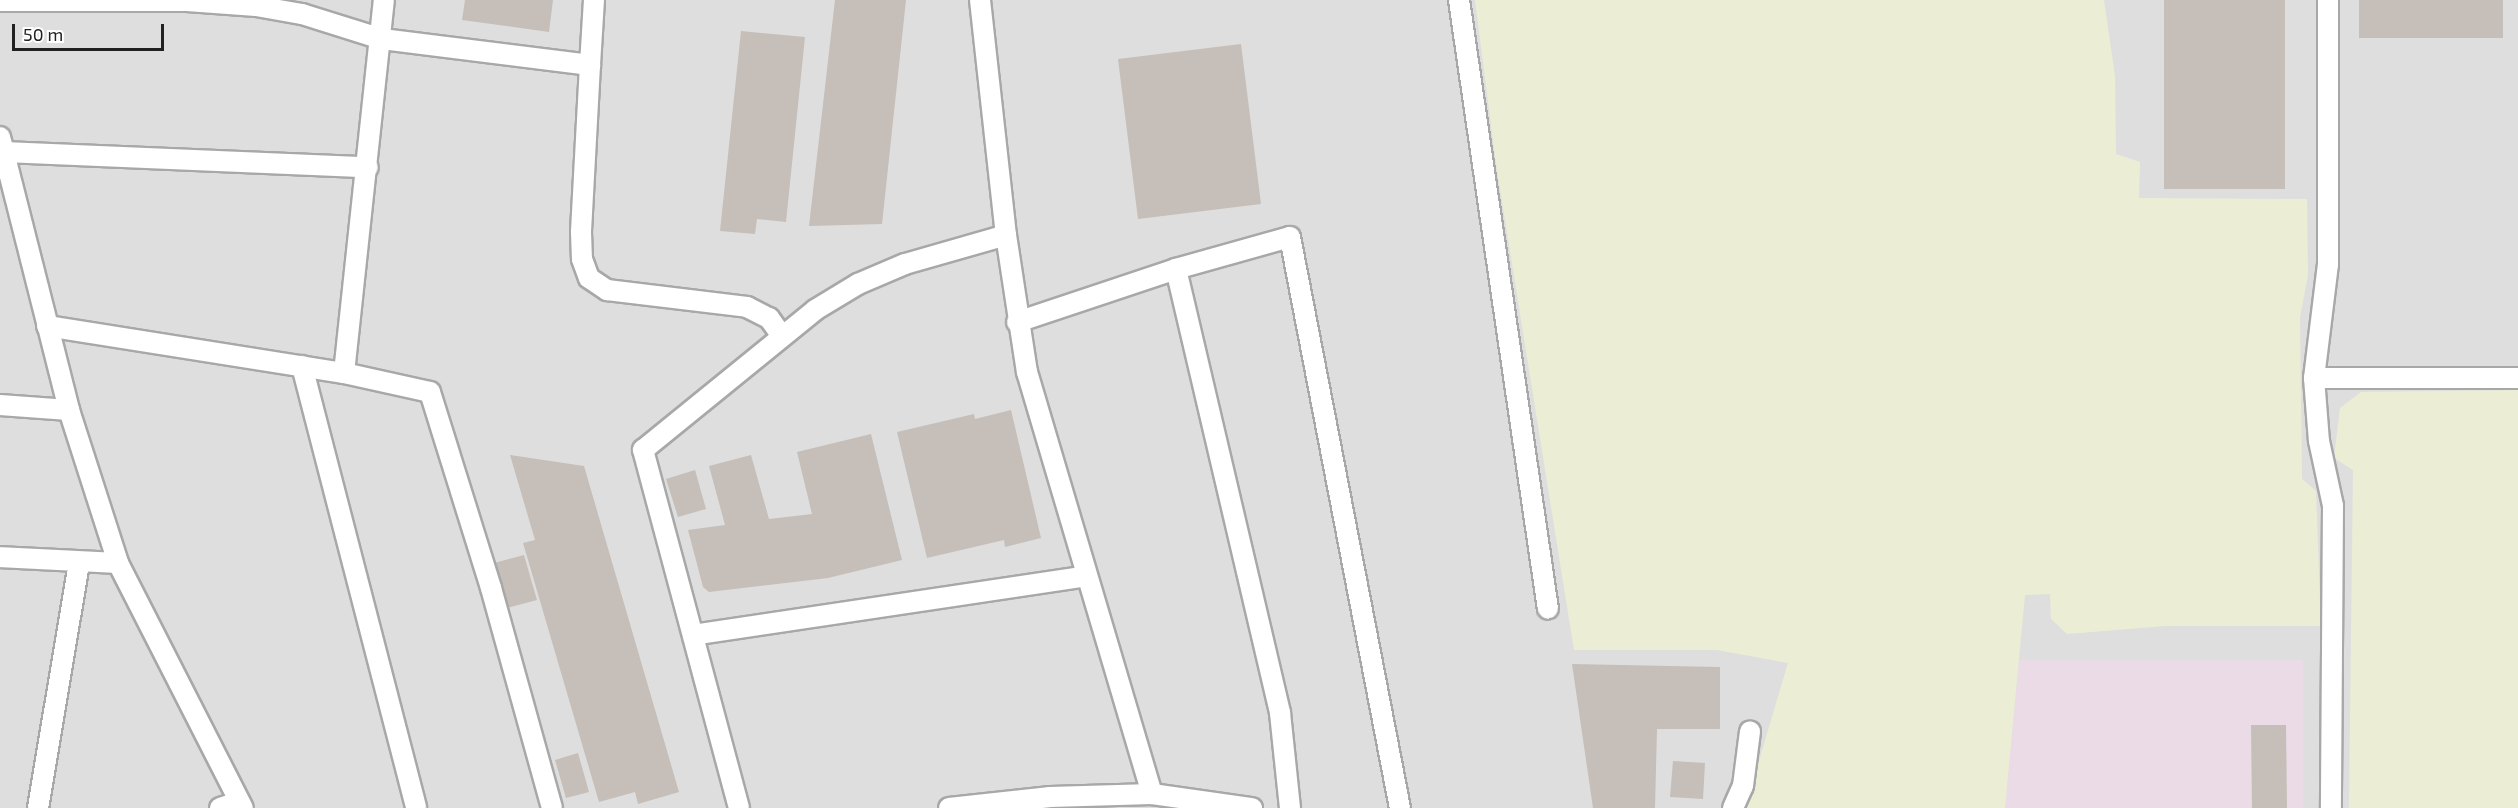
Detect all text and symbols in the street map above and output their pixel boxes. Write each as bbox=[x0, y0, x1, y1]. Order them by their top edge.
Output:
scale bar bbox=[15, 12, 166, 50]
text: 50 m bbox=[23, 23, 63, 45]

